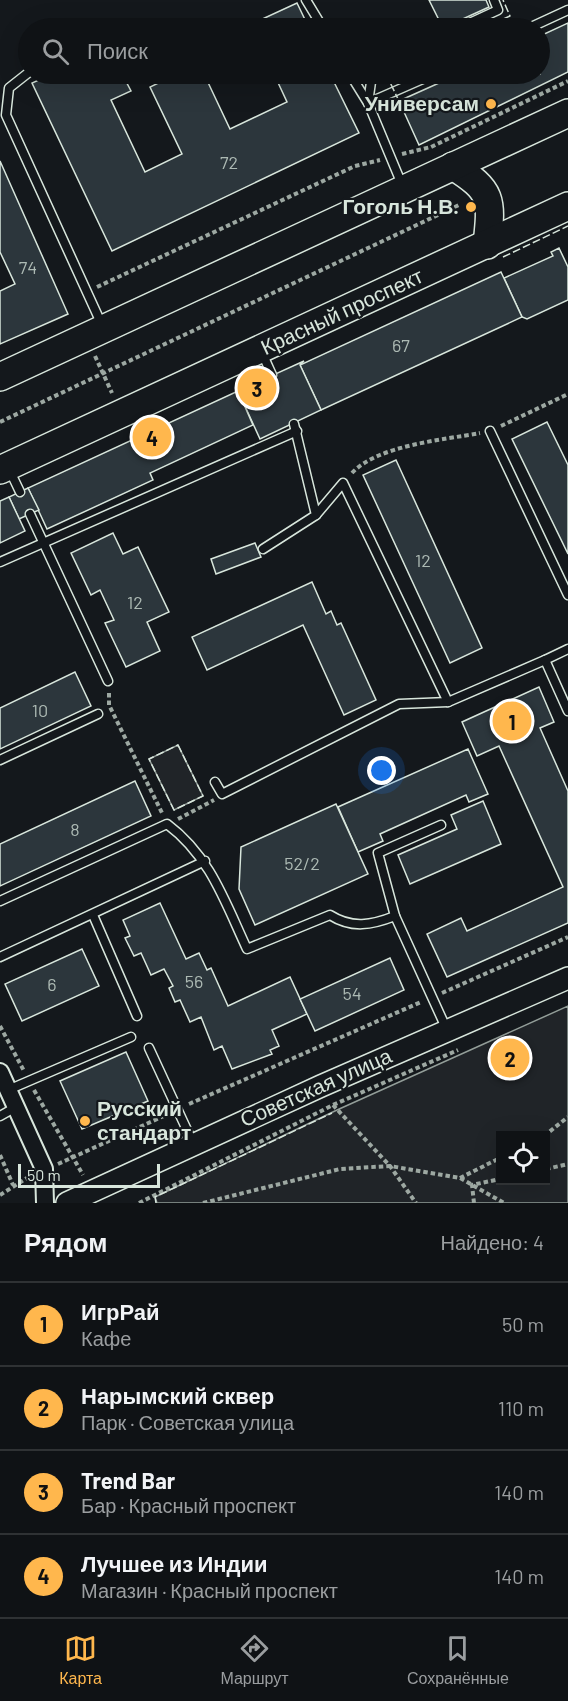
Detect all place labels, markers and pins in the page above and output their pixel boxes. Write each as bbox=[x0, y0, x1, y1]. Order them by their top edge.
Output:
place label: Универсам bbox=[365, 90, 479, 115]
marker: Универсам bbox=[484, 97, 498, 111]
place label: Гоголь Н.В. bbox=[342, 193, 459, 218]
marker: Гоголь Н.В. bbox=[464, 200, 478, 214]
pin: 3 bbox=[238, 366, 276, 410]
pin: 4 bbox=[132, 414, 172, 460]
pin: 1 bbox=[492, 698, 532, 744]
pin: 2 bbox=[490, 1036, 530, 1080]
place label: Русский стандарт bbox=[97, 1095, 191, 1144]
marker: Русский стандарт bbox=[78, 1114, 92, 1128]

